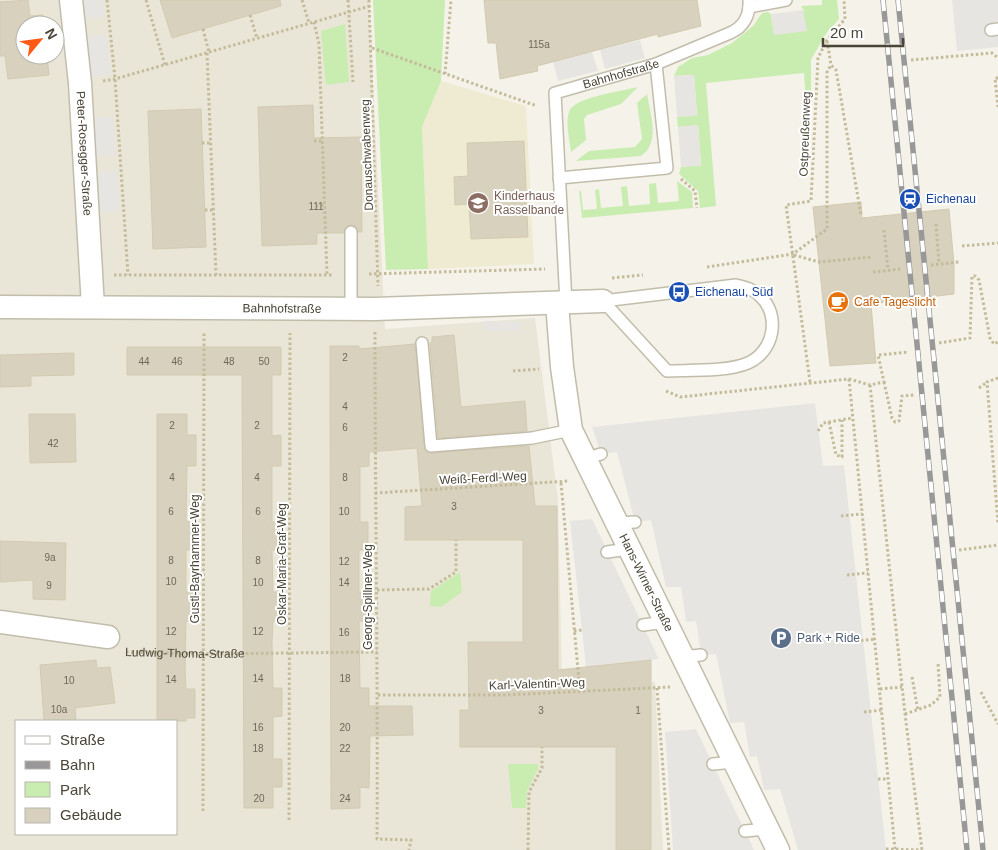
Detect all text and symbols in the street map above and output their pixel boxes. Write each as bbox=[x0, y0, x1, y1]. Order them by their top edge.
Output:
north arrow bbox=[15, 15, 65, 65]
scale bar bbox=[823, 15, 903, 47]
text: 20 m bbox=[830, 24, 863, 41]
text: N bbox=[42, 25, 61, 42]
house number: 115a bbox=[528, 39, 550, 50]
street label: Bahnhofstraße bbox=[581, 56, 661, 92]
street label: Peter-Rosegger-Straße bbox=[73, 91, 95, 216]
street label: Ostpreußenweg bbox=[797, 91, 813, 177]
street label: Donauschwabenweg bbox=[358, 99, 376, 211]
station icon: Eichenau bbox=[898, 187, 922, 211]
place label: Kinderhaus Rasselbande bbox=[494, 189, 564, 217]
school or university icon: Kinderhaus Rasselbande bbox=[466, 191, 490, 215]
place label: Eichenau bbox=[926, 192, 976, 206]
house number: 111 bbox=[308, 201, 324, 212]
bus stop icon: Eichenau, Süd bbox=[667, 280, 691, 304]
place label: Eichenau, Süd bbox=[695, 285, 773, 299]
cafe icon: Cafe Tageslicht bbox=[826, 290, 850, 314]
place label: Cafe Tageslicht bbox=[854, 295, 936, 309]
street label: Bahnhofstraße bbox=[243, 301, 322, 316]
house number: 2 bbox=[342, 352, 348, 363]
house number: 44 bbox=[138, 356, 150, 367]
house number: 46 bbox=[171, 356, 183, 367]
house number: 48 bbox=[223, 356, 235, 367]
house number: 50 bbox=[258, 356, 270, 367]
house number: 4 bbox=[342, 401, 348, 412]
house number: 2 bbox=[169, 420, 175, 431]
house number: 2 bbox=[254, 420, 260, 431]
house number: 6 bbox=[342, 422, 348, 433]
house number: 42 bbox=[47, 438, 59, 449]
street label: Weiß-Ferdl-Weg bbox=[439, 469, 527, 487]
house number: 4 bbox=[169, 472, 175, 483]
house number: 4 bbox=[254, 472, 260, 483]
house number: 8 bbox=[342, 472, 348, 483]
street label: Gustl-Bayrhammer-Weg bbox=[188, 494, 202, 624]
house number: 3 bbox=[451, 501, 457, 512]
street label: Oskar-Maria-Graf-Weg bbox=[275, 503, 289, 625]
house number: 6 bbox=[168, 506, 174, 517]
house number: 6 bbox=[255, 506, 261, 517]
house number: 10 bbox=[338, 506, 350, 517]
street label: Hans-Wirner-Straße bbox=[616, 531, 676, 634]
street label: Georg-Spillner-Weg bbox=[361, 544, 375, 650]
house number: 9a bbox=[44, 552, 56, 563]
house number: 8 bbox=[168, 555, 174, 566]
house number: 8 bbox=[255, 555, 261, 566]
house number: 12 bbox=[338, 556, 350, 567]
house number: 10 bbox=[165, 576, 177, 587]
house number: 10 bbox=[252, 577, 264, 588]
house number: 14 bbox=[338, 577, 350, 588]
house number: 9 bbox=[46, 580, 52, 591]
house number: 12 bbox=[165, 626, 177, 637]
house number: 12 bbox=[252, 626, 264, 637]
parking icon: Park + Ride bbox=[769, 626, 793, 650]
house number: 16 bbox=[338, 627, 350, 638]
place label: Park + Ride bbox=[797, 631, 860, 645]
street label: Ludwig-Thoma-Straße bbox=[125, 645, 245, 661]
house number: 14 bbox=[252, 673, 264, 684]
house number: 18 bbox=[339, 673, 351, 684]
house number: 14 bbox=[165, 674, 177, 685]
house number: 10 bbox=[63, 675, 75, 686]
street label: Karl-Valentin-Weg bbox=[489, 675, 585, 693]
house number: 10a bbox=[51, 704, 68, 715]
house number: 3 bbox=[538, 705, 544, 716]
house number: 1 bbox=[635, 705, 641, 716]
legend bbox=[15, 720, 178, 835]
house number: 16 bbox=[252, 722, 264, 733]
house number: 20 bbox=[339, 722, 351, 733]
text: Straße bbox=[60, 731, 105, 748]
house number: 18 bbox=[252, 743, 264, 754]
house number: 22 bbox=[339, 743, 351, 754]
text: Bahn bbox=[60, 756, 95, 773]
text: Park bbox=[60, 781, 91, 798]
house number: 20 bbox=[253, 793, 265, 804]
house number: 24 bbox=[339, 793, 351, 804]
text: Gebäude bbox=[60, 806, 122, 823]

